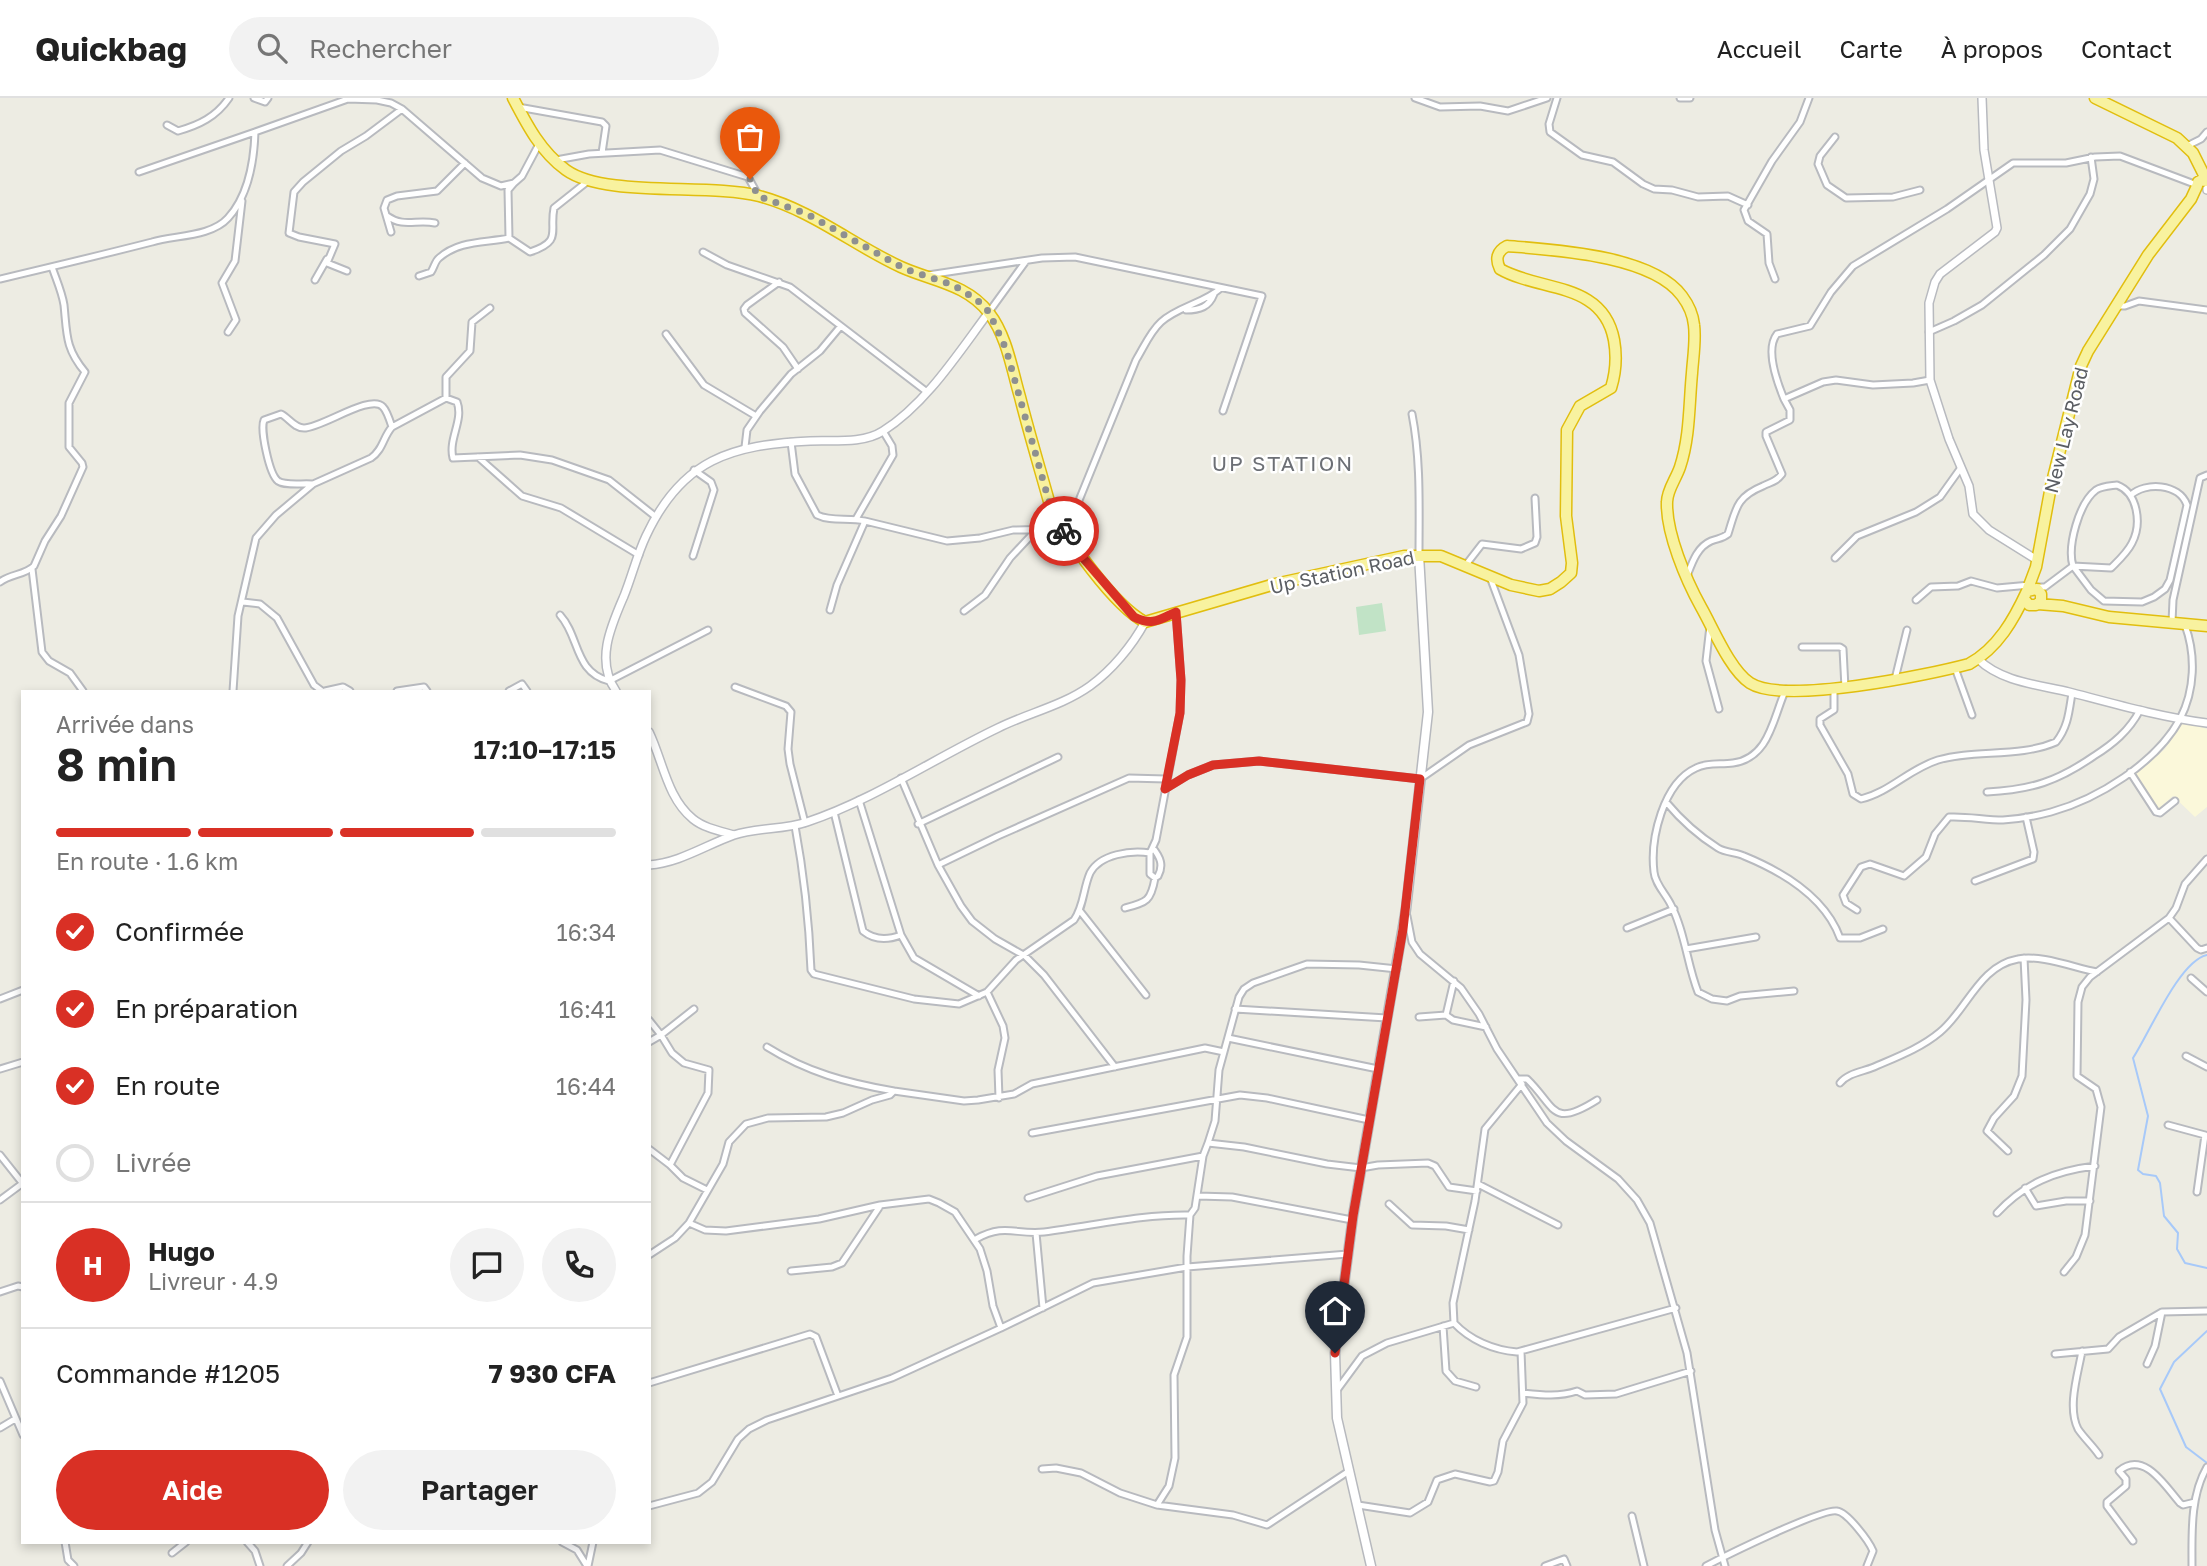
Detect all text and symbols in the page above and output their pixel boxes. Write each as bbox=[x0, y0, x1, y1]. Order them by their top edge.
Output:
search box bbox=[229, 17, 719, 80]
text: Quickbag bbox=[35, 29, 187, 68]
icon: search bbox=[253, 29, 291, 67]
text: Rechercher bbox=[309, 33, 452, 64]
text: Accueil bbox=[1717, 34, 1801, 63]
text: Carte bbox=[1839, 34, 1903, 63]
text: À propos bbox=[1941, 34, 2043, 63]
text: Contact bbox=[2081, 34, 2172, 63]
pin bbox=[720, 107, 780, 179]
icon: bag bbox=[731, 118, 769, 156]
street label: New Lay Road bbox=[2039, 365, 2092, 495]
district label: UP STATION bbox=[1212, 450, 1354, 476]
courier bbox=[1029, 496, 1099, 566]
icon: bike bbox=[1045, 512, 1083, 550]
street label: Up Station Road bbox=[1267, 545, 1416, 598]
text: Arrivée dans bbox=[56, 710, 194, 738]
text: 17:10–17:15 bbox=[473, 734, 616, 765]
text: 8 min bbox=[56, 736, 177, 791]
text: En route · 1.6 km bbox=[56, 847, 238, 875]
icon: check bbox=[56, 913, 94, 951]
text: Confirmée bbox=[115, 916, 244, 947]
text: 16:34 bbox=[557, 918, 616, 946]
icon: check bbox=[56, 990, 94, 1028]
text: En préparation bbox=[115, 993, 298, 1024]
text: 16:41 bbox=[559, 995, 616, 1023]
icon: check bbox=[56, 1067, 94, 1105]
text: En route bbox=[115, 1070, 220, 1101]
text: 16:44 bbox=[556, 1072, 616, 1100]
text: Livrée bbox=[115, 1147, 191, 1178]
button: chat bbox=[450, 1228, 524, 1302]
button: phone bbox=[542, 1228, 616, 1302]
text: Hugo bbox=[148, 1236, 215, 1267]
text: H bbox=[83, 1250, 103, 1281]
text: Livreur · 4.9 bbox=[148, 1267, 278, 1295]
pin bbox=[1305, 1281, 1365, 1353]
icon: home bbox=[1316, 1292, 1354, 1330]
text: Commande #1205 bbox=[56, 1358, 280, 1389]
text: 7 930 CFA bbox=[488, 1358, 616, 1389]
button: Aide bbox=[56, 1450, 329, 1530]
button: Partager bbox=[343, 1450, 616, 1530]

